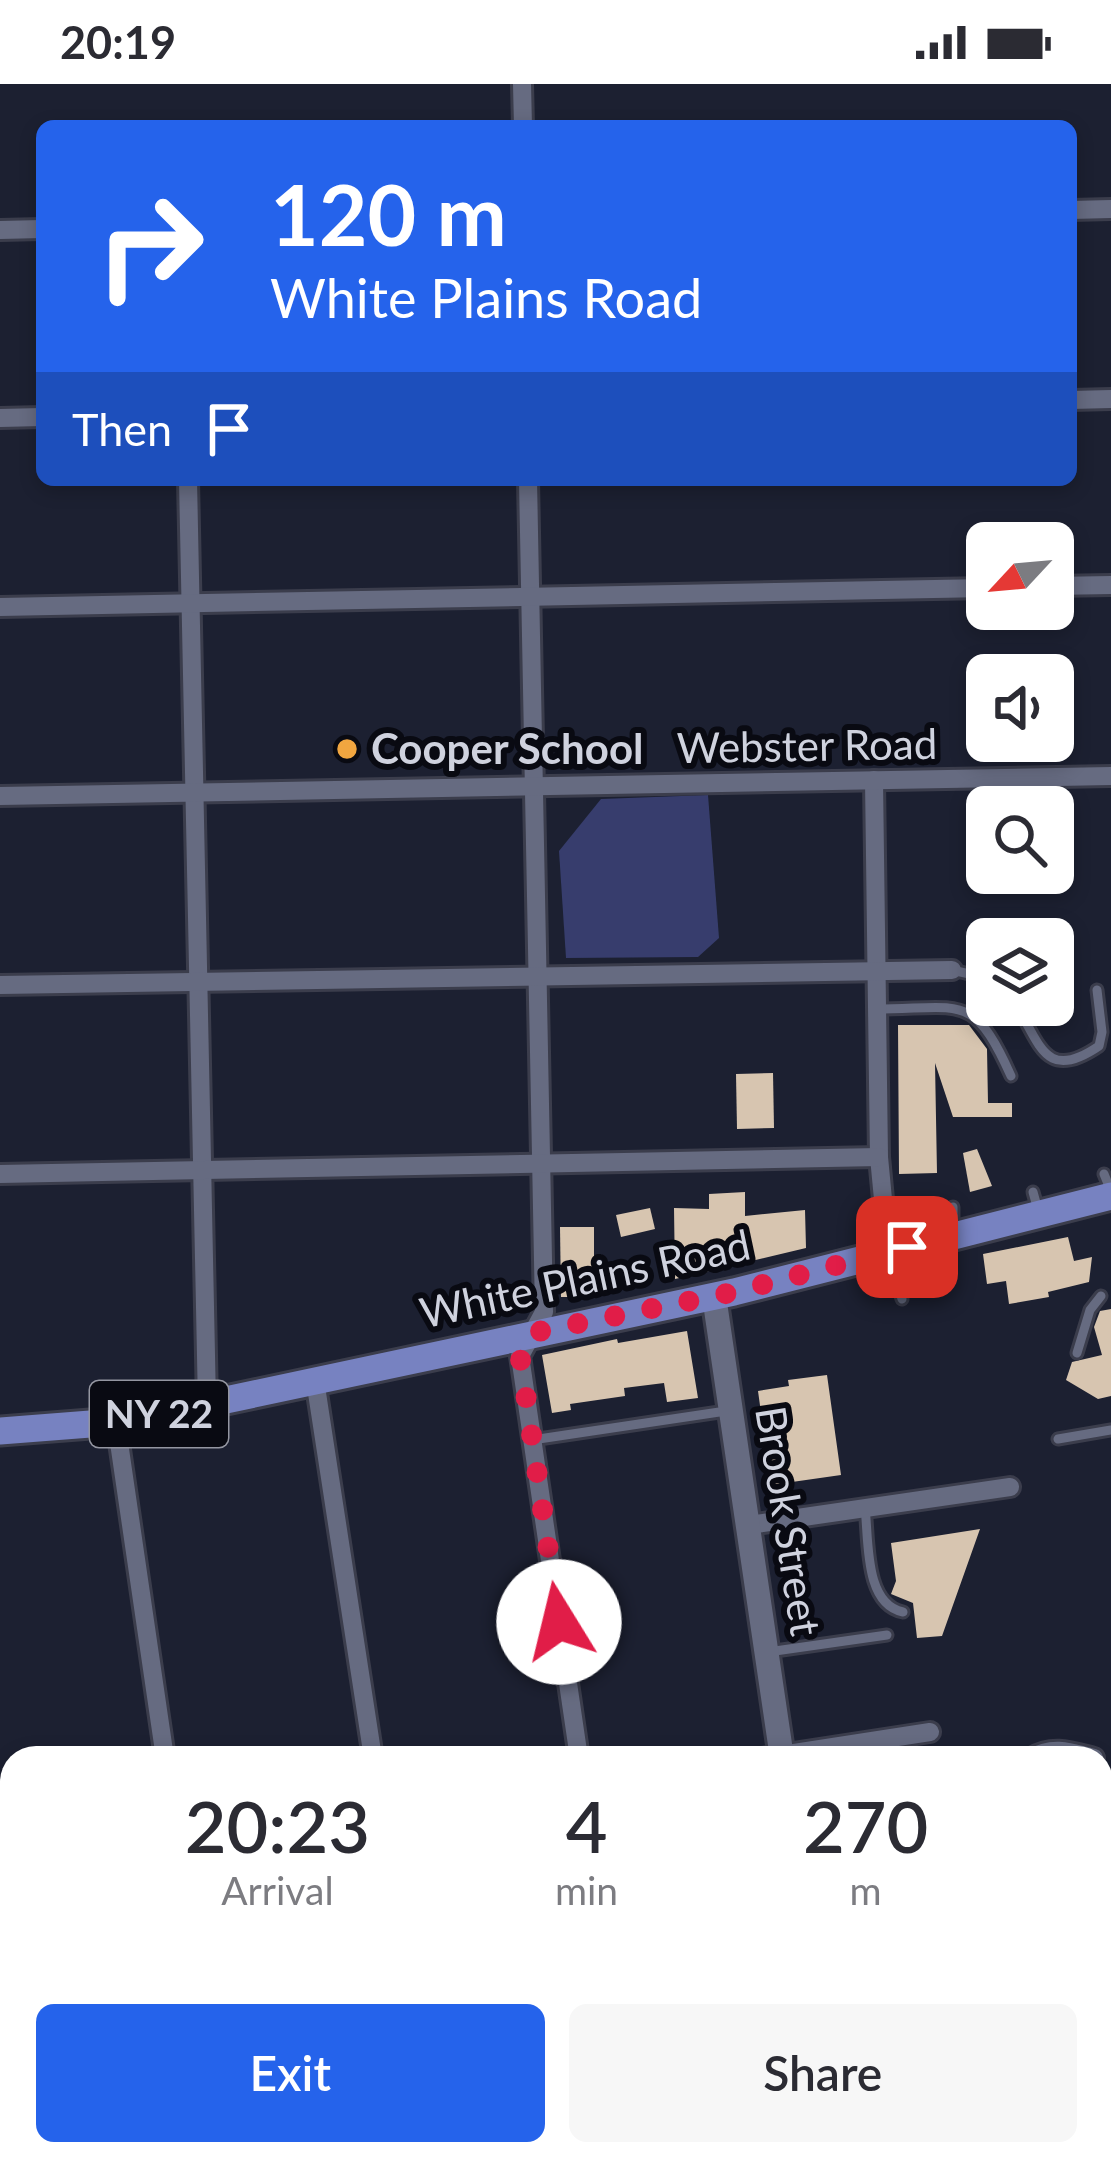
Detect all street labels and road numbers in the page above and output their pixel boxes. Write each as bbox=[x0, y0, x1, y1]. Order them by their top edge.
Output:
street label: Webster Road bbox=[676, 718, 938, 772]
street label: White Plains Road bbox=[415, 1219, 754, 1337]
road number: NY 22 bbox=[90, 1381, 228, 1447]
street label: Brook Street bbox=[746, 1403, 832, 1639]

